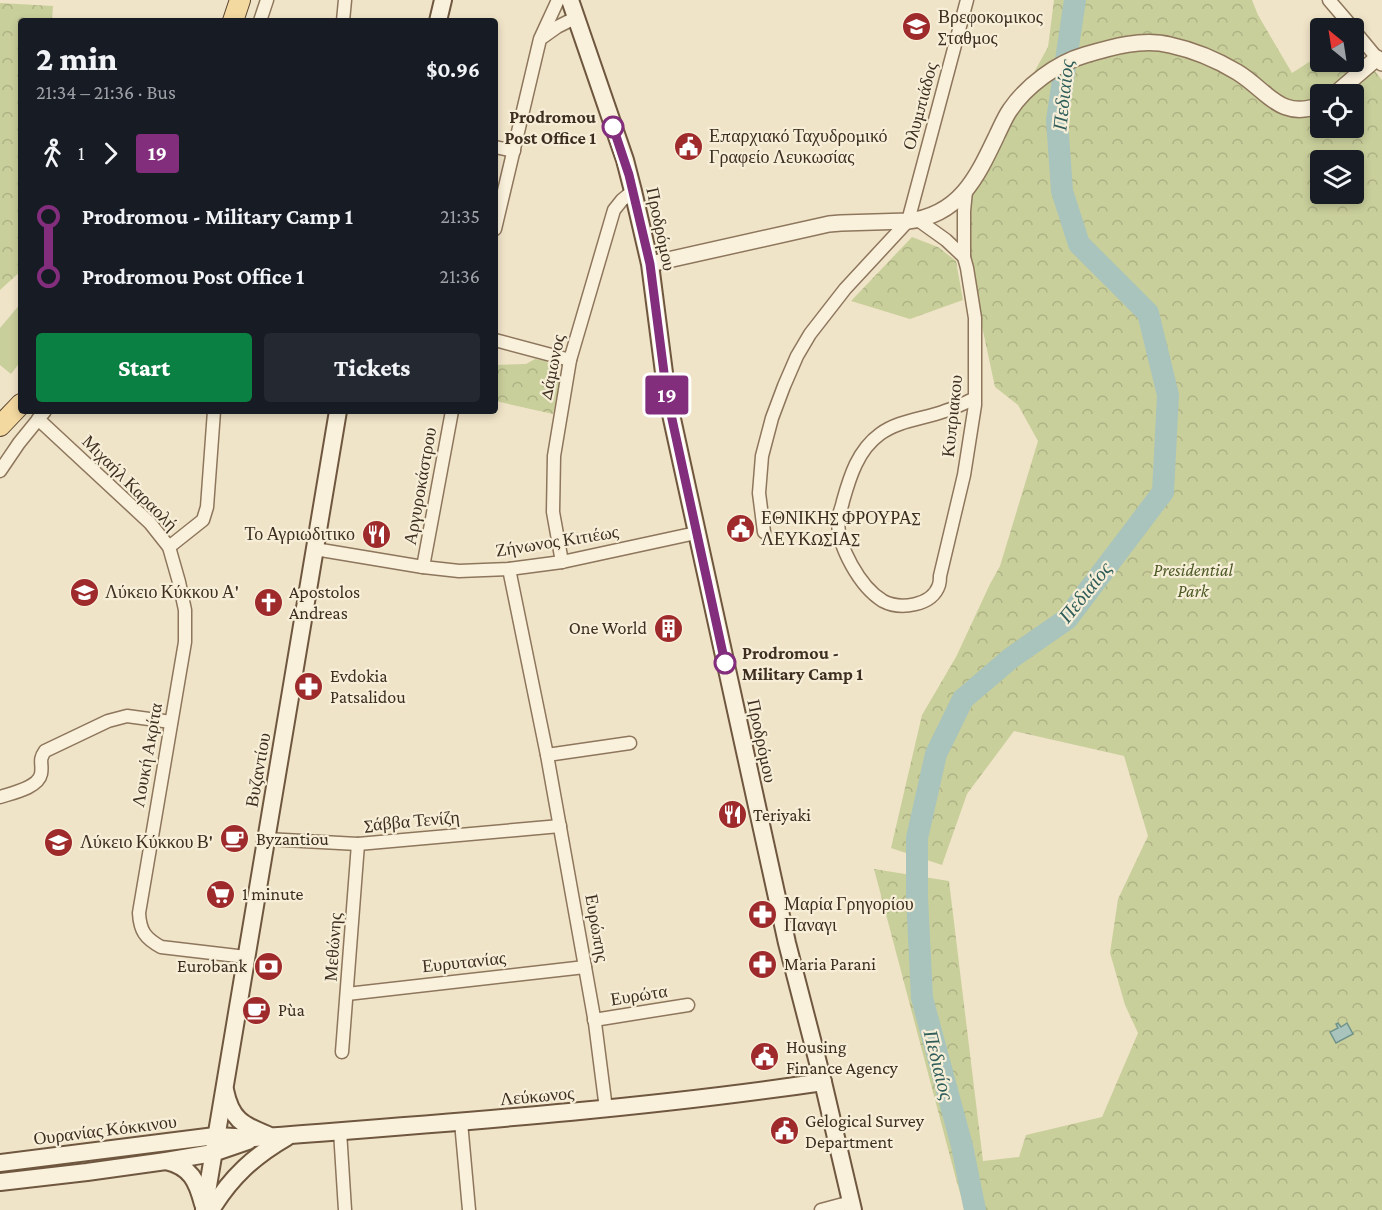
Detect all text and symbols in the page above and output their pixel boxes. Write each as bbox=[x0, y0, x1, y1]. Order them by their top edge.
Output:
place label: Βρεφοκομικος Σταθμος bbox=[938, 7, 1043, 48]
school or university icon: Βρεφοκομικος Σταθμος bbox=[901, 11, 933, 43]
north arrow bbox=[1310, 18, 1364, 72]
map controls bbox=[1310, 18, 1364, 204]
text: 2 min bbox=[36, 40, 118, 77]
text: $0.96 bbox=[426, 57, 480, 82]
water label: Πεδιαίος bbox=[1048, 57, 1078, 133]
street label: Ολυμπιάδος bbox=[899, 60, 941, 152]
text: 21:34 – 21:36 · Bus bbox=[36, 81, 176, 103]
button: locate bbox=[1310, 84, 1364, 138]
place label: Prodromou Post Office 1 bbox=[504, 107, 597, 148]
marker: Prodromou Post Office 1 bbox=[602, 116, 624, 138]
place label: Επαρχιακό Ταχυδρομικό Γραφείο Λευκωσίας bbox=[709, 126, 888, 167]
public building icon: Επαρχιακό Ταχυδρομικό Γραφείο Λευκωσίας bbox=[672, 130, 704, 162]
icon: walk bbox=[36, 137, 69, 170]
icon: forward bbox=[94, 137, 127, 170]
text: 19 bbox=[148, 141, 167, 165]
text: 1 bbox=[78, 142, 85, 164]
button: layers bbox=[1310, 150, 1364, 204]
street label: Προδρόμου bbox=[642, 185, 680, 273]
text: Prodromou - Military Camp 1 bbox=[82, 204, 353, 229]
text: 21:35 bbox=[440, 205, 480, 227]
text: Prodromou Post Office 1 bbox=[82, 264, 304, 289]
text: 21:36 bbox=[440, 265, 480, 287]
street label: Δάμωνος bbox=[535, 332, 569, 402]
button: Start bbox=[36, 333, 252, 402]
button: Tickets bbox=[264, 333, 480, 402]
street label: Κυπριακου bbox=[938, 374, 966, 458]
line badge: 19 bbox=[640, 376, 694, 414]
text: 19 bbox=[657, 383, 677, 407]
street label: Αργυροκάστρου bbox=[400, 426, 440, 546]
street label: Μιχαήλ Καραολή bbox=[78, 431, 182, 535]
place label: ΕΘΝΙΚΗΣ ΦΡΟΥΡΑΣ ΛΕΥΚΩΣΙΑΣ bbox=[761, 508, 921, 549]
public building icon: ΕΘΝΙΚΗΣ ΦΡΟΥΡΑΣ ΛΕΥΚΩΣΙΑΣ bbox=[724, 512, 756, 544]
restaurant icon: Το Αγριωδιτικο bbox=[360, 518, 392, 550]
street label: Ζήνωνος Κιτιέως bbox=[494, 521, 620, 561]
place label: Το Αγριωδιτικο bbox=[244, 524, 355, 544]
water label: Πεδιαίος bbox=[1053, 557, 1117, 627]
park label: Presidential Park bbox=[1153, 560, 1233, 601]
school or university icon: Λύκειο Κύκκου Α' bbox=[68, 576, 100, 608]
place label: Λύκειο Κύκκου Α' bbox=[105, 582, 239, 602]
place label: Apostolos Andreas bbox=[289, 582, 360, 623]
church icon: Apostolos Andreas bbox=[252, 586, 284, 618]
building icon: One World bbox=[652, 612, 684, 644]
place label: One World bbox=[569, 618, 648, 638]
place label: Prodromou - Military Camp 1 bbox=[742, 643, 863, 684]
marker: Prodromou - Military Camp 1 bbox=[714, 652, 736, 674]
place label: Evdokia Patsalidou bbox=[330, 666, 406, 707]
pharmacy icon: Evdokia Patsalidou bbox=[293, 670, 325, 702]
street label: Προδρόμου bbox=[743, 697, 781, 785]
street label: Λουκή Ακρίτα bbox=[128, 701, 166, 809]
street label: Βυζαντίου bbox=[242, 731, 274, 809]
restaurant icon: Teriyaki bbox=[716, 799, 748, 831]
place label: Teriyaki bbox=[753, 805, 811, 825]
street label: Σάββα Τενίζη bbox=[363, 807, 461, 835]
cafe icon: Byzantiou bbox=[219, 823, 251, 855]
school or university icon: Λύκειο Κύκκου Β' bbox=[43, 826, 75, 858]
place label: Byzantiou bbox=[256, 829, 329, 849]
place label: Λύκειο Κύκκου Β' bbox=[80, 832, 213, 852]
supermarket icon: 1 minute bbox=[205, 878, 237, 910]
place label: 1 minute bbox=[242, 884, 304, 904]
street label: Ευρώπης bbox=[581, 893, 613, 963]
place label: Μαρία Γρηγορίου Παναγι bbox=[784, 894, 914, 935]
pharmacy icon: Μαρία Γρηγορίου Παναγι bbox=[747, 898, 779, 930]
street label: Μεθώνης bbox=[321, 912, 345, 982]
street label: Ευρυτανίας bbox=[421, 948, 507, 976]
pharmacy icon: Maria Parani bbox=[747, 948, 779, 980]
bank icon: Eurobank bbox=[252, 950, 284, 982]
place label: Maria Parani bbox=[784, 954, 876, 974]
place label: Eurobank bbox=[177, 956, 247, 976]
street label: Ευρώτα bbox=[609, 981, 669, 1009]
cafe icon: Pùa bbox=[241, 994, 273, 1026]
place label: Pùa bbox=[278, 1000, 305, 1020]
water label: Πεδιαίος bbox=[919, 1027, 959, 1103]
place label: Housing Finance Agency bbox=[786, 1037, 899, 1078]
public building icon: Housing Finance Agency bbox=[749, 1041, 781, 1073]
street label: Λεύκωνος bbox=[499, 1083, 575, 1109]
street label: Ουρανίας Κόκκινου bbox=[32, 1111, 178, 1149]
place label: Gelogical Survey Department bbox=[805, 1111, 925, 1152]
public building icon: Gelogical Survey Department bbox=[768, 1115, 800, 1147]

